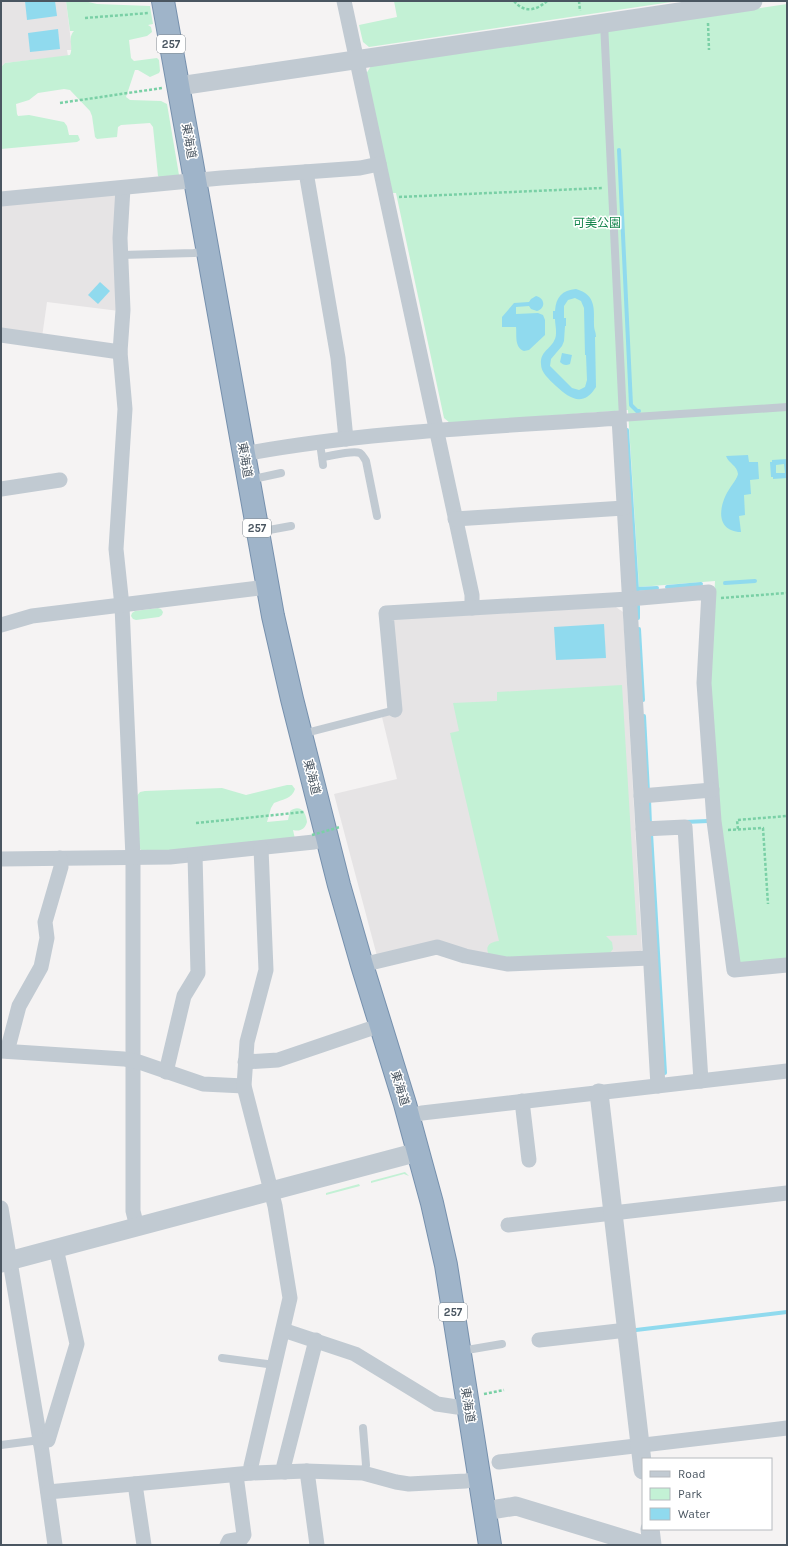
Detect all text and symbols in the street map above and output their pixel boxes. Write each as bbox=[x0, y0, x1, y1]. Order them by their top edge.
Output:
road number: 257 bbox=[157, 35, 185, 53]
street label: 東海道 bbox=[179, 122, 199, 160]
park label: 可美公園 bbox=[573, 216, 621, 230]
street label: 東海道 bbox=[235, 441, 255, 479]
road number: 257 bbox=[243, 519, 271, 537]
street label: 東海道 bbox=[301, 758, 323, 796]
street label: 東海道 bbox=[388, 1069, 412, 1107]
road number: 257 bbox=[439, 1303, 467, 1321]
street label: 東海道 bbox=[458, 1386, 478, 1424]
legend bbox=[642, 1458, 772, 1530]
text: Road bbox=[678, 1467, 706, 1481]
text: Park bbox=[678, 1487, 703, 1501]
text: Water bbox=[678, 1507, 711, 1521]

